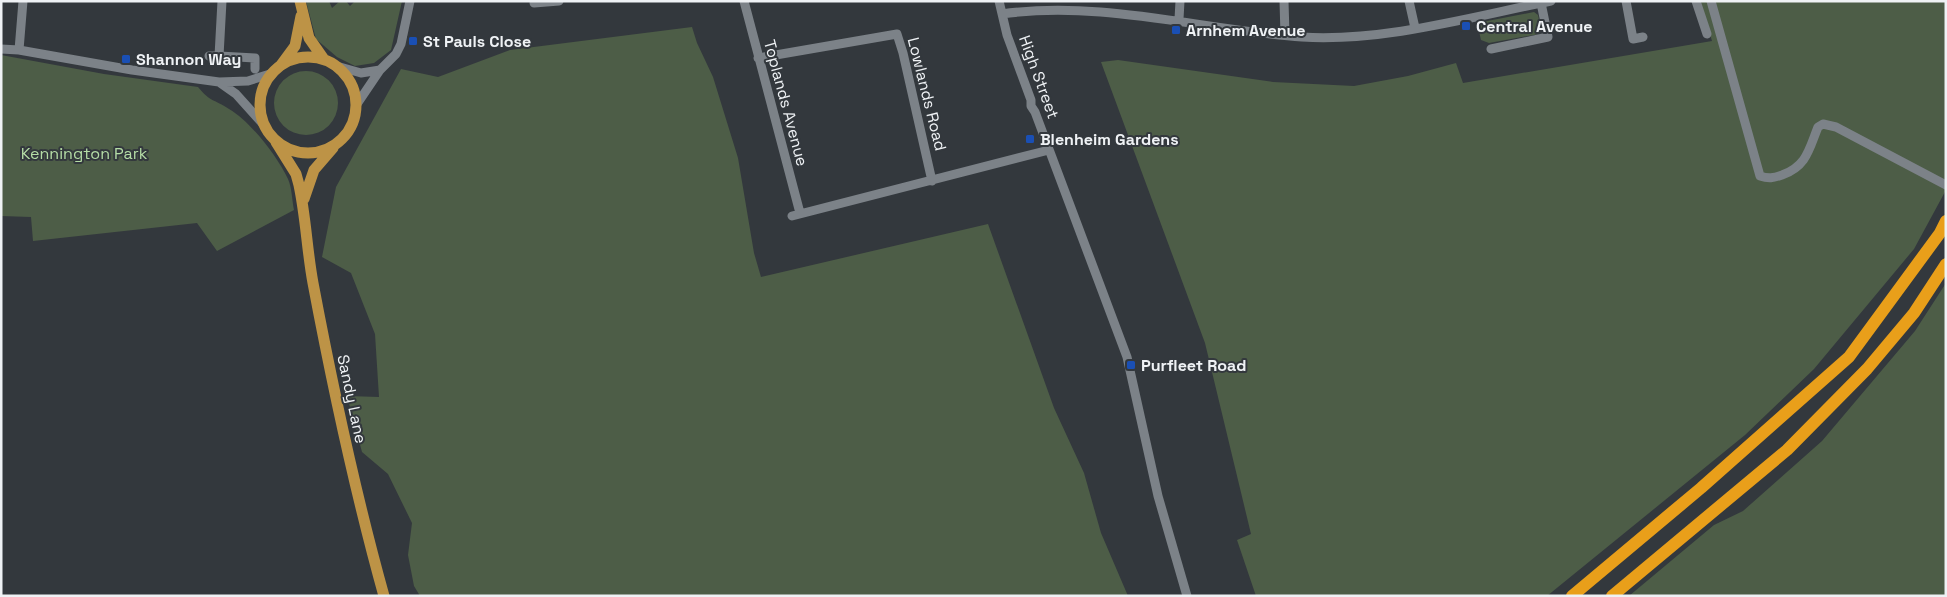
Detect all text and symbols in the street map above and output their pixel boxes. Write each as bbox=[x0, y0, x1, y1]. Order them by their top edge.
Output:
place label: Central Avenue bbox=[1476, 16, 1593, 37]
place label: Arnhem Avenue bbox=[1186, 20, 1306, 41]
marker: Central Avenue bbox=[1460, 20, 1472, 32]
marker: Arnhem Avenue bbox=[1170, 24, 1182, 36]
place label: St Pauls Close bbox=[423, 31, 531, 52]
street label: High Street bbox=[1014, 32, 1064, 122]
marker: St Pauls Close bbox=[407, 35, 419, 47]
street label: Lowlands Road bbox=[903, 35, 951, 153]
street label: Toplands Avenue bbox=[759, 37, 813, 169]
place label: Shannon Way bbox=[136, 49, 241, 70]
marker: Shannon Way bbox=[120, 53, 132, 65]
place label: Blenheim Gardens bbox=[1040, 129, 1179, 150]
marker: Blenheim Gardens bbox=[1024, 133, 1036, 145]
park label: Kennington Park bbox=[21, 143, 148, 164]
street label: Sandy Lane bbox=[332, 353, 372, 445]
place label: Purfleet Road bbox=[1141, 355, 1246, 376]
marker: Purfleet Road bbox=[1125, 359, 1137, 371]

